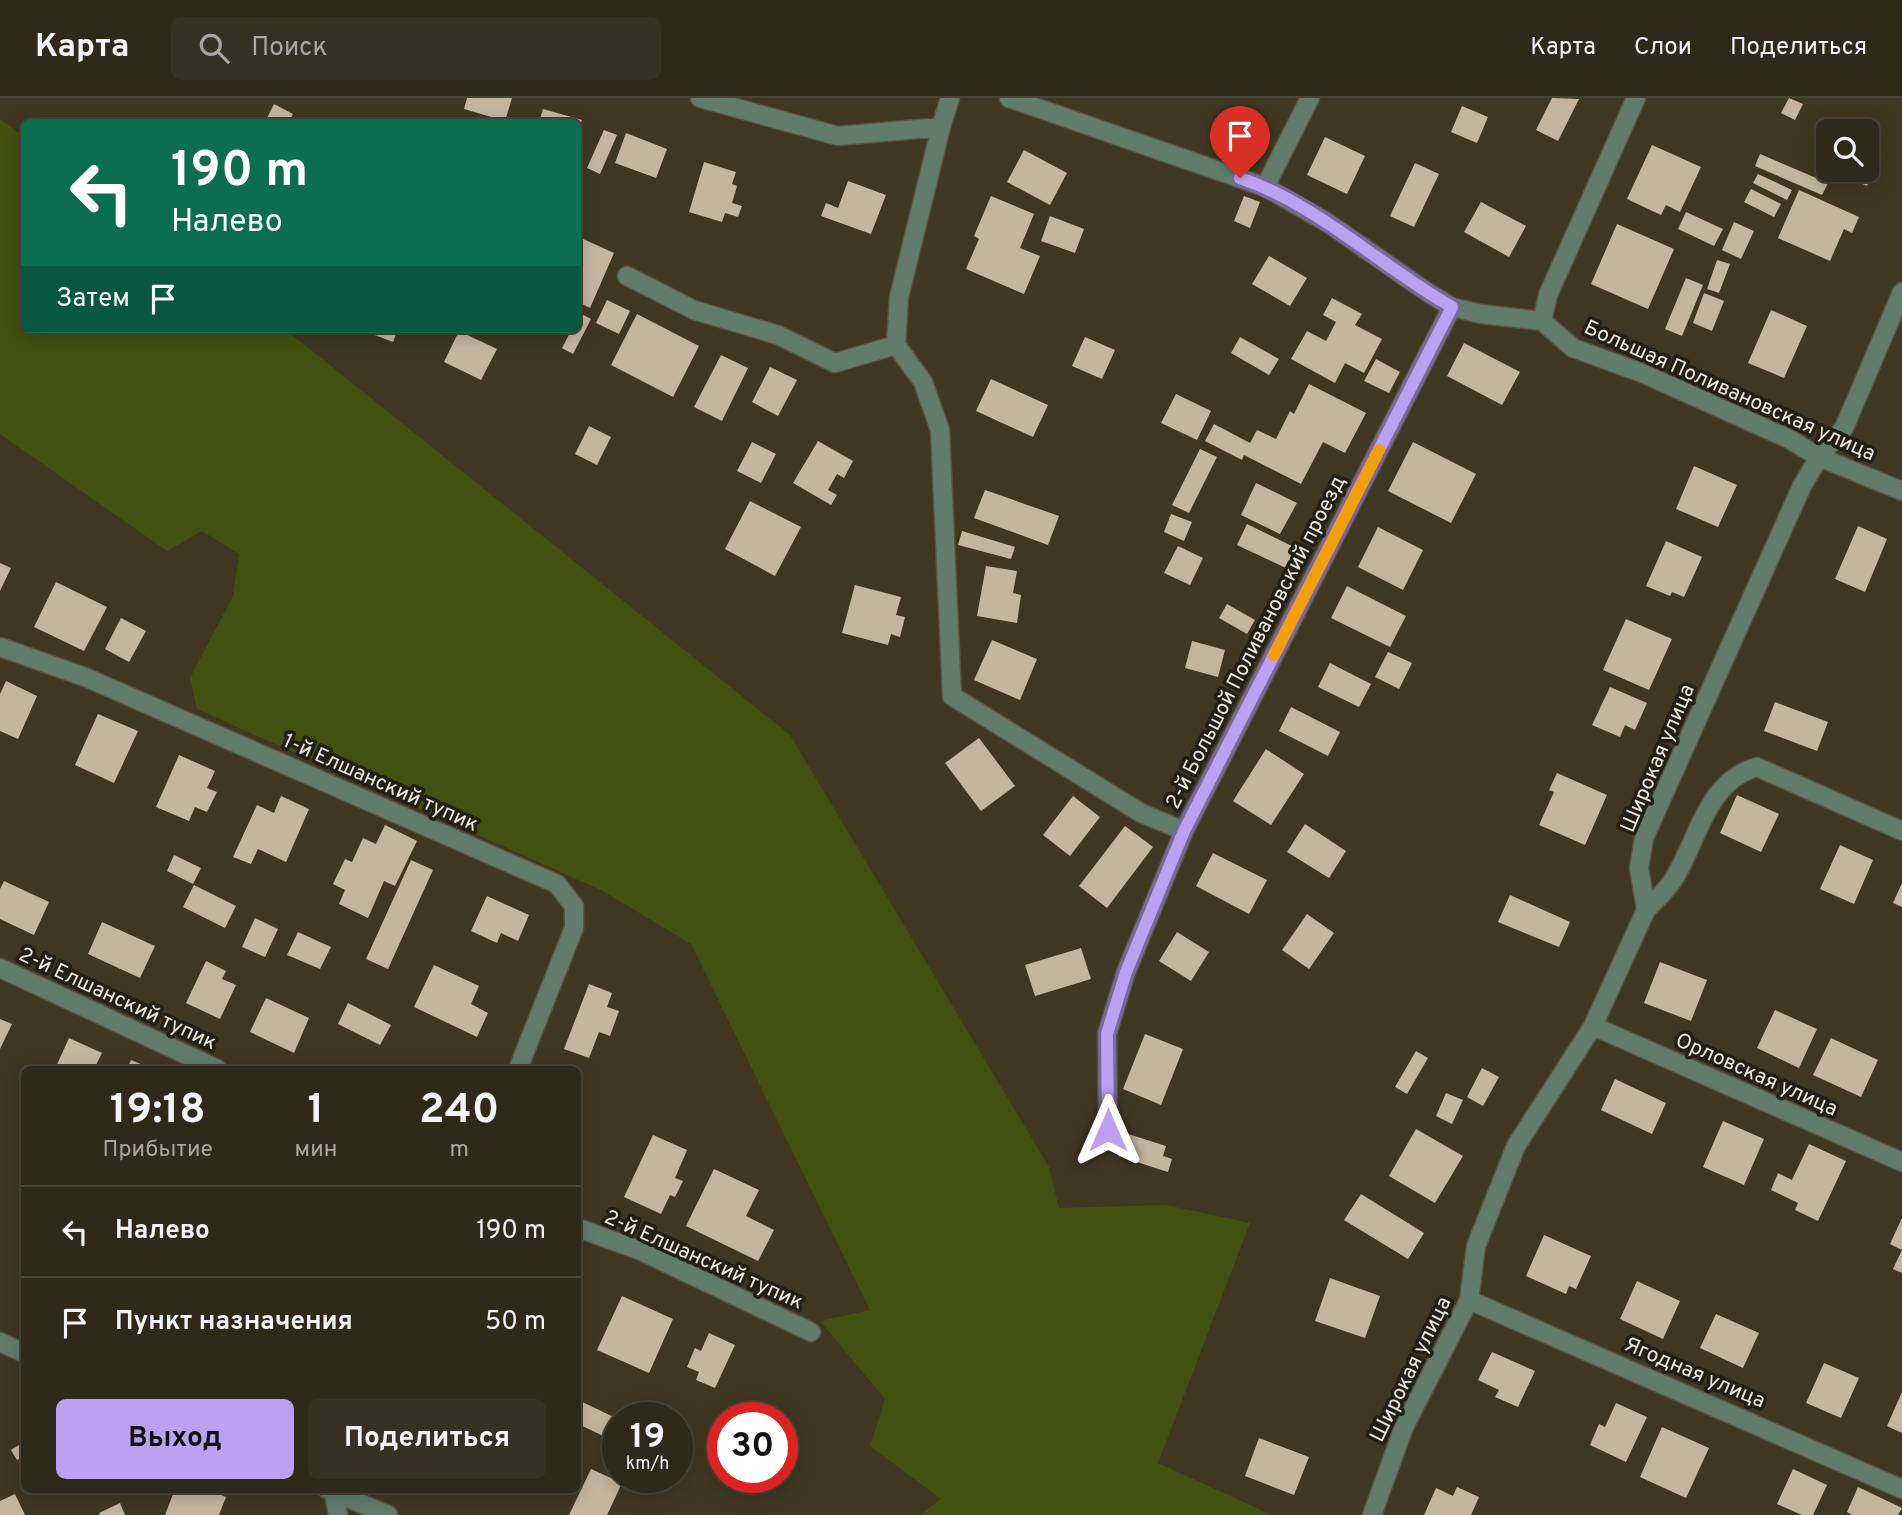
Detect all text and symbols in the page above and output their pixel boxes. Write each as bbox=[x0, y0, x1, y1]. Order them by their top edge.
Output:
search box bbox=[171, 17, 661, 80]
text: Карта bbox=[35, 27, 129, 69]
icon: search bbox=[195, 29, 233, 67]
text: Поиск bbox=[251, 32, 327, 65]
text: Карта bbox=[1530, 33, 1596, 63]
text: Слои bbox=[1634, 33, 1692, 63]
text: Поделиться bbox=[1730, 33, 1867, 63]
pin bbox=[1210, 106, 1270, 178]
icon: arrive bbox=[1221, 117, 1259, 155]
map controls bbox=[1816, 119, 1879, 182]
button: search bbox=[1816, 119, 1879, 182]
text: 190 m bbox=[171, 142, 308, 204]
icon: left bbox=[56, 147, 147, 238]
text: Налево bbox=[171, 203, 283, 243]
icon: arrive bbox=[144, 280, 182, 318]
text: Затем bbox=[56, 283, 130, 316]
street label: Большая Поливановская улица bbox=[1579, 315, 1879, 468]
street label: 2-й Большой Поливановский проезд bbox=[1160, 471, 1352, 814]
street label: Широкая улица bbox=[1615, 680, 1702, 837]
street label: 1-й Елшанский тупик bbox=[278, 728, 482, 839]
street label: 2-й Елшанский тупик bbox=[14, 942, 221, 1057]
street label: Орловская улица bbox=[1671, 1028, 1842, 1123]
text: 19:18 bbox=[110, 1085, 206, 1138]
text: 1 bbox=[308, 1085, 324, 1138]
text: 240 bbox=[419, 1085, 499, 1138]
position arrow bbox=[1071, 1093, 1145, 1167]
text: Прибытие bbox=[103, 1136, 213, 1165]
text: мин bbox=[295, 1136, 337, 1165]
text: m bbox=[449, 1136, 469, 1165]
street label: 2-й Елшанский тупик bbox=[600, 1204, 807, 1316]
icon: left bbox=[56, 1213, 94, 1251]
text: Налево bbox=[115, 1215, 210, 1248]
text: 190 m bbox=[476, 1215, 546, 1248]
street label: Широкая улица bbox=[1364, 1292, 1458, 1447]
icon: arrive bbox=[56, 1304, 94, 1342]
text: Пункт назначения bbox=[115, 1306, 353, 1339]
text: 50 m bbox=[485, 1306, 546, 1339]
street label: Ягодная улица bbox=[1620, 1332, 1769, 1415]
button: Выход bbox=[56, 1399, 294, 1479]
button: Поделиться bbox=[308, 1399, 546, 1479]
speed limit sign: 30 bbox=[707, 1402, 798, 1493]
text: 19 bbox=[630, 1416, 665, 1460]
text: km/h bbox=[626, 1453, 669, 1476]

